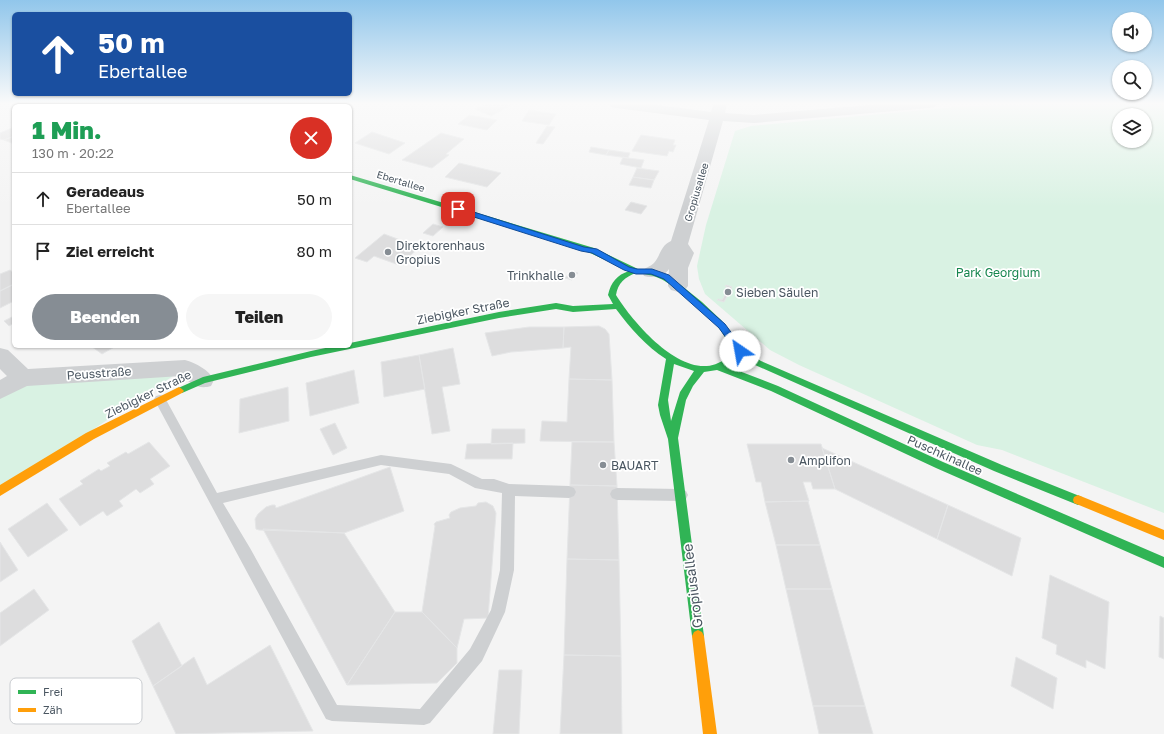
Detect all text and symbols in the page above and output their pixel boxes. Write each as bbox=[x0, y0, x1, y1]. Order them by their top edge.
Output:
map controls bbox=[1112, 12, 1152, 148]
button: sound bbox=[1112, 12, 1152, 52]
text: 50 m bbox=[98, 26, 165, 59]
icon: ahead bbox=[32, 28, 84, 80]
text: Ebertallee bbox=[98, 60, 187, 82]
button: search bbox=[1112, 60, 1152, 100]
button: layers bbox=[1112, 108, 1152, 148]
text: 1 Min. bbox=[32, 115, 102, 144]
button: close bbox=[290, 117, 332, 159]
text: 130 m · 20:22 bbox=[32, 145, 114, 161]
street label: Gropiusallee bbox=[681, 161, 711, 223]
street label: Ebertallee bbox=[375, 168, 427, 194]
text: Geradeaus bbox=[66, 182, 144, 200]
icon: ahead bbox=[32, 188, 54, 210]
text: 50 m bbox=[297, 190, 332, 208]
pin bbox=[441, 192, 475, 226]
icon: arrive bbox=[447, 198, 469, 220]
text: Ebertallee bbox=[66, 200, 131, 216]
place label: Direktorenhaus Gropius bbox=[396, 238, 485, 267]
icon: arrive bbox=[32, 240, 54, 262]
text: Ziel erreicht bbox=[66, 242, 154, 260]
text: 80 m bbox=[297, 242, 332, 260]
marker: Direktorenhaus Gropius bbox=[383, 247, 393, 257]
park label: Park Georgium bbox=[956, 265, 1040, 280]
place label: Trinkhalle bbox=[507, 268, 564, 283]
marker: Trinkhalle bbox=[567, 270, 577, 280]
place label: Sieben Säulen bbox=[736, 285, 818, 300]
marker: Sieben Säulen bbox=[723, 287, 733, 297]
button: Beenden bbox=[32, 294, 178, 340]
button: Teilen bbox=[186, 294, 332, 340]
street label: Ziebigker Straße bbox=[415, 295, 511, 327]
position arrow bbox=[719, 330, 761, 372]
street label: Peusstraße bbox=[66, 363, 132, 383]
street label: Ziebigker Straße bbox=[102, 367, 194, 421]
street label: Puschkinallee bbox=[905, 432, 985, 478]
place label: Amplifon bbox=[799, 453, 851, 468]
marker: Amplifon bbox=[786, 455, 796, 465]
place label: BAUART bbox=[611, 458, 659, 473]
marker: BAUART bbox=[598, 460, 608, 470]
street label: Gropiusallee bbox=[678, 543, 706, 629]
legend bbox=[10, 678, 142, 724]
text: Frei bbox=[43, 685, 63, 698]
text: Zäh bbox=[43, 703, 63, 716]

